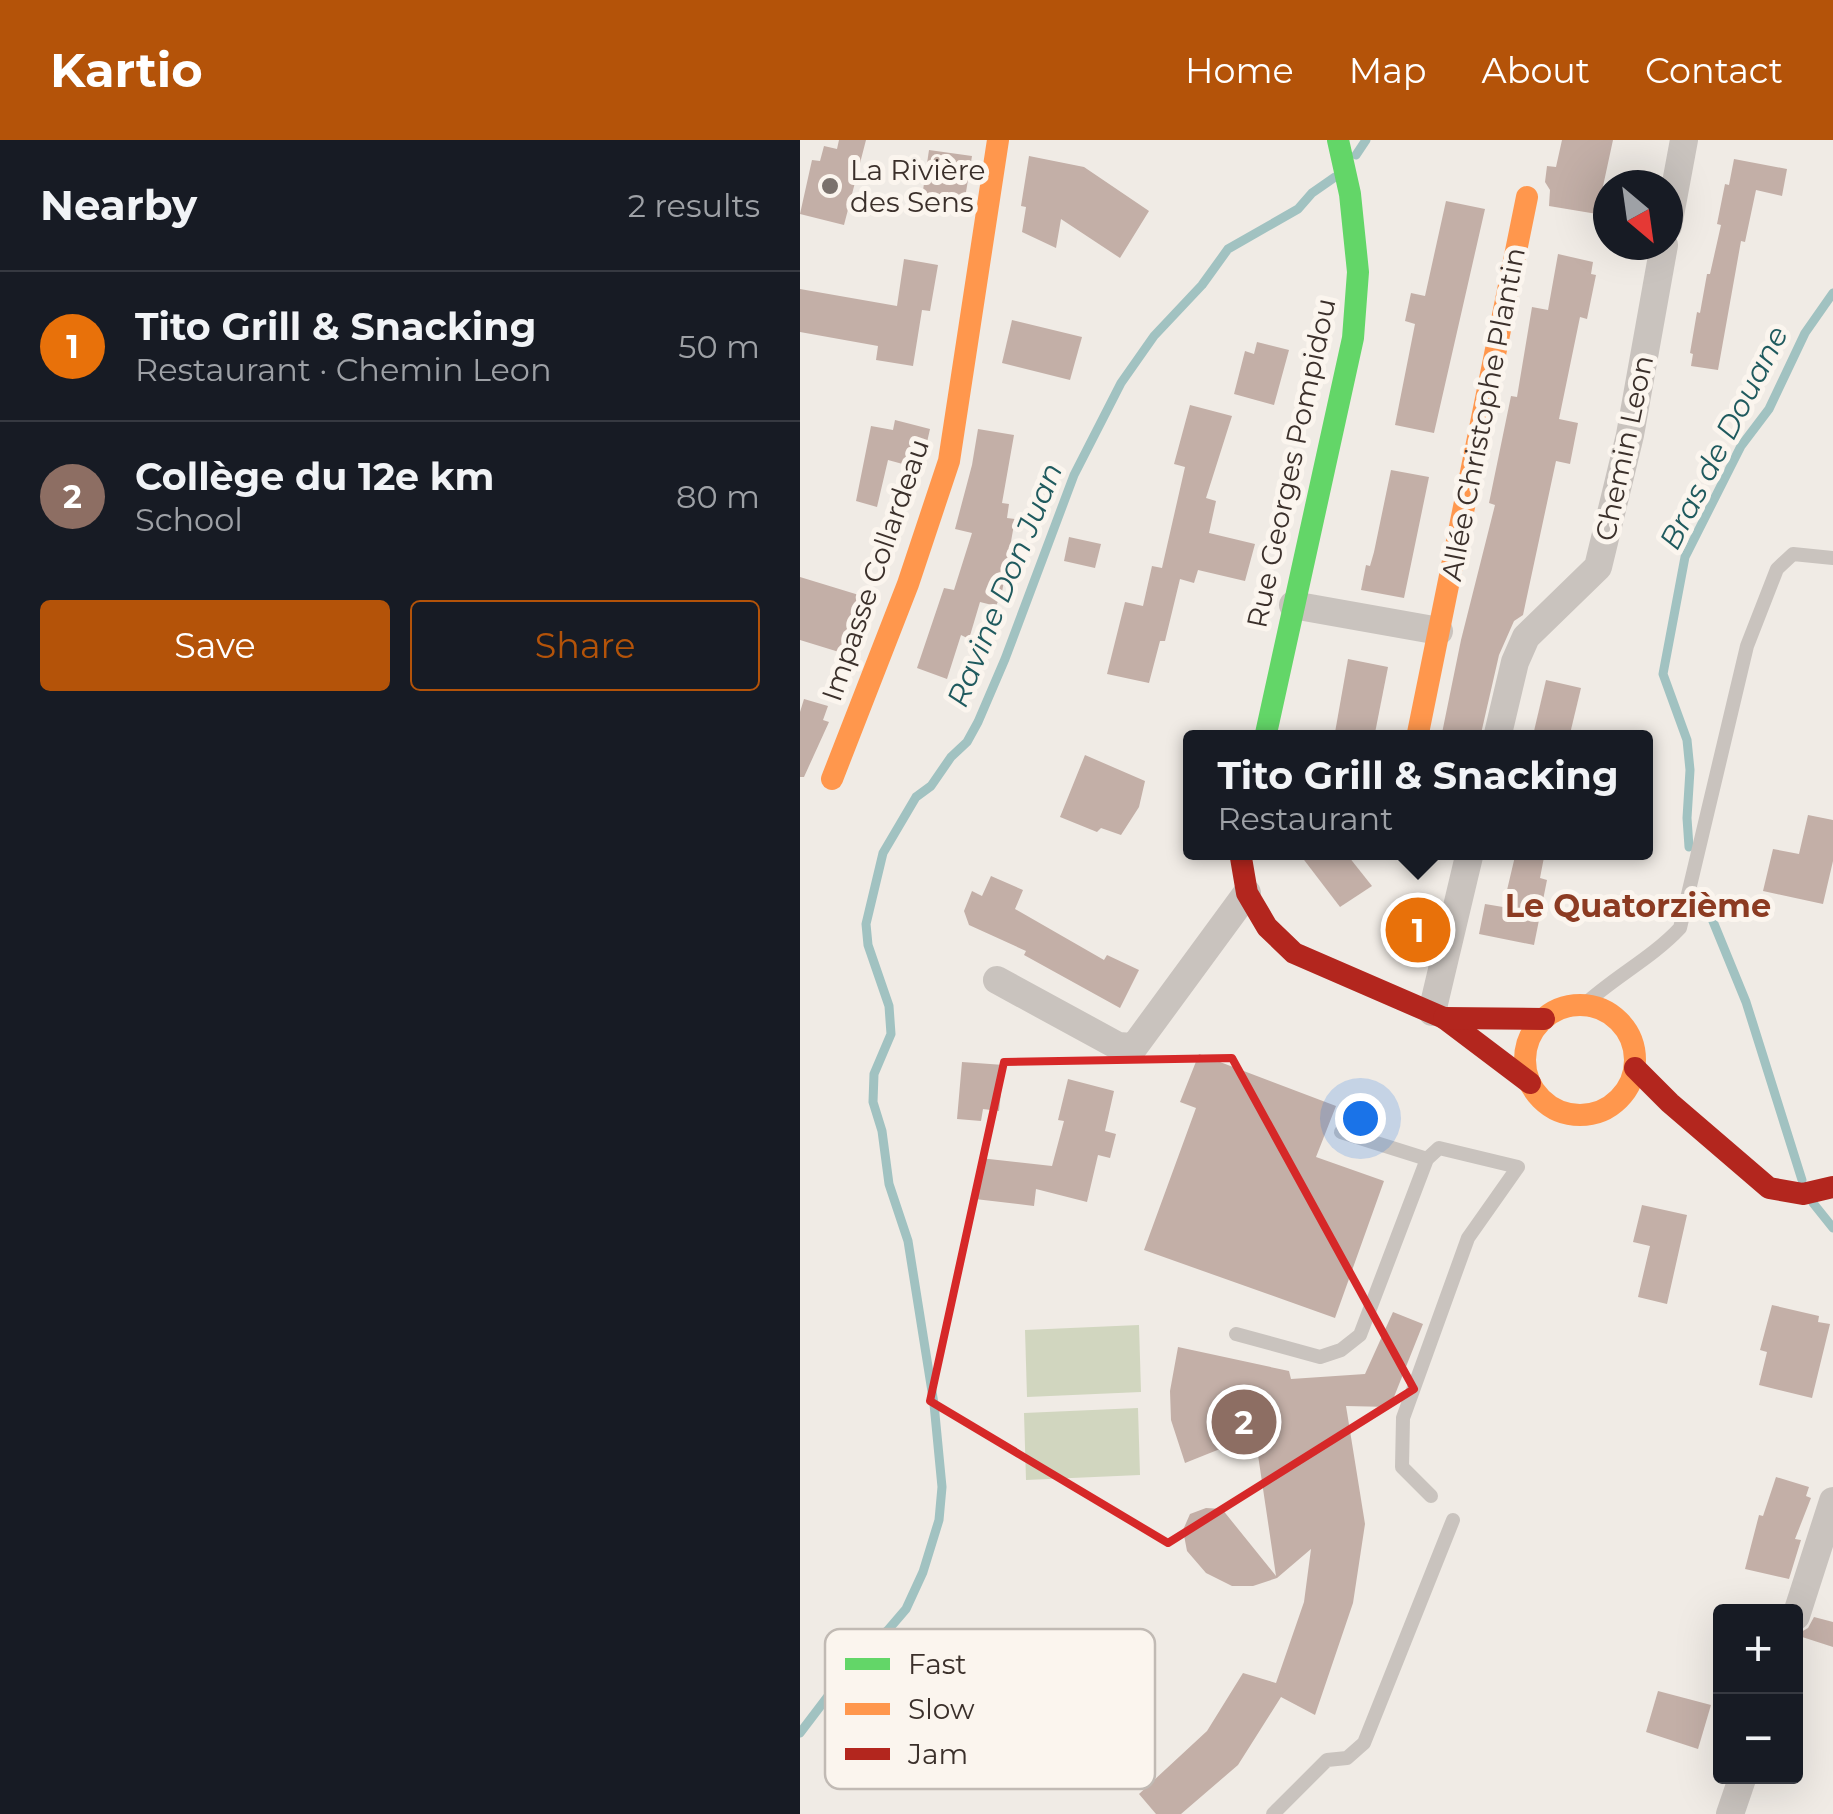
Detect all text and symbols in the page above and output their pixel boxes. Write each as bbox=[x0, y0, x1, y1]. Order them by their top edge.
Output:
text: Kartio bbox=[50, 41, 203, 99]
text: Home bbox=[1185, 49, 1294, 92]
text: Map bbox=[1349, 49, 1427, 92]
text: About bbox=[1482, 49, 1590, 92]
text: Contact bbox=[1645, 49, 1783, 92]
place label: La Rivière des Sens bbox=[850, 153, 986, 219]
north arrow bbox=[1593, 170, 1683, 260]
marker: La Rivière des Sens bbox=[819, 175, 841, 197]
text: Nearby bbox=[40, 179, 197, 231]
text: 2 results bbox=[628, 186, 760, 225]
street label: Allée Christophe Plantin bbox=[1434, 244, 1532, 584]
street label: Rue Georges Pompidou bbox=[1239, 295, 1343, 631]
text: Tito Grill & Snacking bbox=[135, 303, 536, 350]
water label: Bras de Douane bbox=[1651, 320, 1796, 556]
text: 1 bbox=[66, 327, 79, 366]
text: 50 m bbox=[678, 327, 760, 366]
text: Restaurant · Chemin Leon bbox=[135, 350, 552, 389]
street label: Chemin Leon bbox=[1588, 352, 1660, 544]
street label: Impasse Collardeau bbox=[814, 434, 936, 706]
text: Collège du 12e km bbox=[135, 453, 494, 500]
water label: Ravine Don Juan bbox=[939, 457, 1070, 712]
text: 2 bbox=[63, 477, 82, 516]
text: 80 m bbox=[676, 477, 760, 516]
text: School bbox=[135, 500, 243, 539]
button: Save bbox=[40, 600, 390, 691]
button: Share bbox=[410, 600, 760, 691]
popup bbox=[1183, 730, 1653, 860]
text: Tito Grill & Snacking bbox=[1217, 752, 1619, 799]
text: Restaurant bbox=[1217, 799, 1393, 838]
district label: Le Quatorzième bbox=[1505, 886, 1771, 925]
pin: 1 bbox=[1386, 892, 1450, 968]
your location bbox=[1335, 1093, 1386, 1144]
pin: 2 bbox=[1212, 1384, 1276, 1460]
map controls bbox=[1713, 1604, 1803, 1784]
button: + bbox=[1713, 1604, 1803, 1694]
legend bbox=[825, 1629, 1155, 1789]
text: Fast bbox=[908, 1647, 967, 1681]
text: Slow bbox=[908, 1692, 975, 1726]
button: − bbox=[1713, 1694, 1803, 1784]
text: Jam bbox=[907, 1737, 968, 1771]

